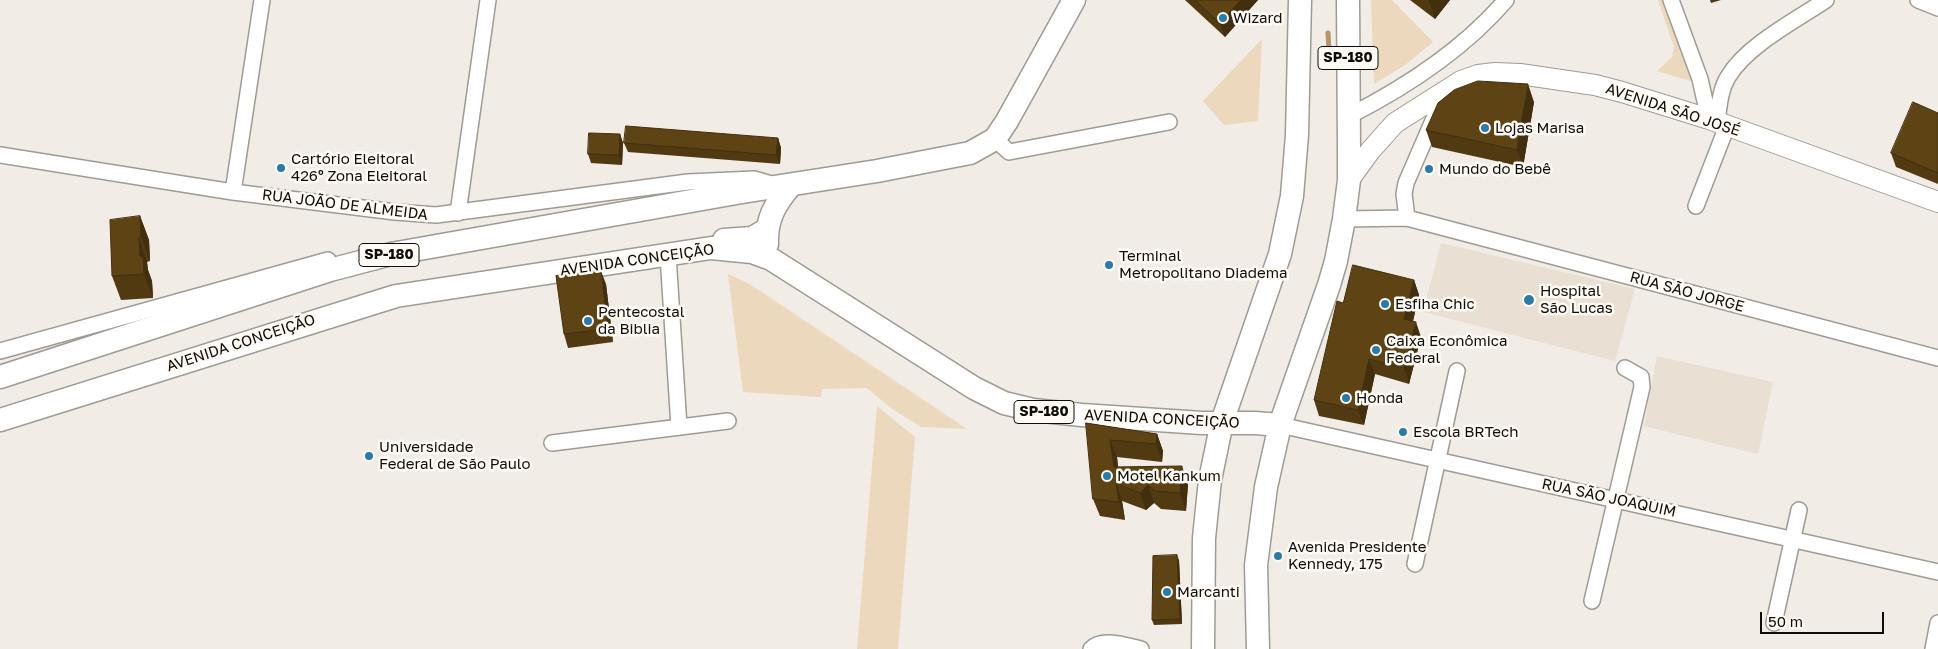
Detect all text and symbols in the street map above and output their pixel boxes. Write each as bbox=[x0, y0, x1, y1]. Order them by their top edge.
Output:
place label: Wizard bbox=[1233, 9, 1282, 27]
marker: Wizard bbox=[1217, 12, 1229, 24]
road number: SP-180 bbox=[1318, 46, 1378, 70]
street label: AVENIDA SÃO JOSÉ bbox=[1604, 80, 1742, 140]
place label: Lojas Marisa bbox=[1495, 119, 1584, 137]
marker: Lojas Marisa bbox=[1479, 122, 1491, 134]
place label: Cartório Eleitoral 426º Zona Eleitoral bbox=[291, 150, 427, 185]
place label: Mundo do Bebê bbox=[1439, 160, 1551, 178]
marker: Cartório Eleitoral 426º Zona Eleitoral bbox=[275, 162, 287, 174]
marker: Mundo do Bebê bbox=[1423, 163, 1435, 175]
street label: RUA JOÃO DE ALMEIDA bbox=[261, 186, 429, 224]
street label: AVENIDA CONCEIÇÃO bbox=[559, 240, 715, 280]
road number: SP-180 bbox=[359, 244, 419, 266]
place label: Terminal Metropolitano Diadema bbox=[1119, 247, 1287, 282]
marker: Terminal Metropolitano Diadema bbox=[1103, 259, 1115, 271]
street label: RUA SÃO JORGE bbox=[1628, 268, 1746, 316]
place label: Hospital São Lucas bbox=[1540, 282, 1613, 317]
marker: Hospital São Lucas bbox=[1522, 293, 1536, 307]
place label: Esfiha Chic bbox=[1395, 295, 1475, 313]
marker: Esfiha Chic bbox=[1379, 298, 1391, 310]
place label: Pentecostal da Biblia bbox=[598, 303, 685, 338]
street label: AVENIDA CONCEIÇÃO bbox=[164, 310, 318, 376]
marker: Pentecostal da Biblia bbox=[582, 315, 594, 327]
place label: Caixa Econômica Federal bbox=[1386, 332, 1507, 367]
marker: Caixa Econômica Federal bbox=[1370, 344, 1382, 356]
place label: Honda bbox=[1356, 389, 1403, 407]
marker: Honda bbox=[1340, 392, 1352, 404]
road number: SP-180 bbox=[1014, 401, 1074, 424]
street label: AVENIDA CONCEIÇÃO bbox=[1084, 406, 1240, 432]
place label: Escola BRTech bbox=[1413, 423, 1518, 441]
marker: Escola BRTech bbox=[1397, 426, 1409, 438]
place label: Universidade Federal de São Paulo bbox=[379, 438, 530, 473]
marker: Universidade Federal de São Paulo bbox=[363, 450, 375, 462]
place label: Motel Kankum bbox=[1117, 467, 1221, 485]
marker: Motel Kankum bbox=[1101, 470, 1113, 482]
street label: RUA SÃO JOAQUIM bbox=[1540, 475, 1678, 521]
place label: Avenida Presidente Kennedy, 175 bbox=[1288, 538, 1427, 573]
marker: Avenida Presidente Kennedy, 175 bbox=[1272, 550, 1284, 562]
place label: Marcanti bbox=[1177, 583, 1240, 601]
marker: Marcanti bbox=[1161, 586, 1173, 598]
scale bar bbox=[1763, 602, 1887, 634]
text: 50 m bbox=[1768, 612, 1803, 630]

